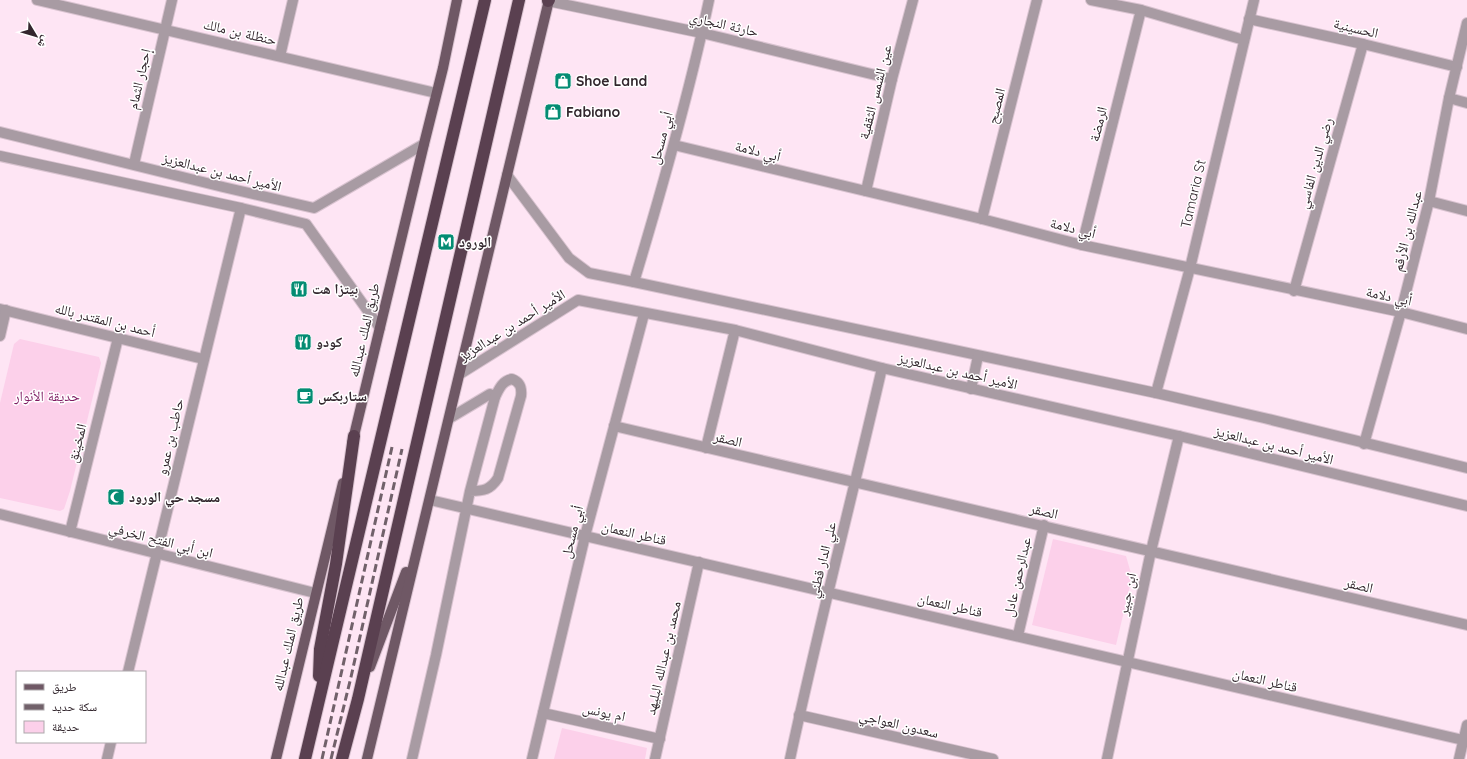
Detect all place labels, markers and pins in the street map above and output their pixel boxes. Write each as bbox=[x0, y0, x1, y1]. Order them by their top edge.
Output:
shop icon: Shoe Land bbox=[553, 71, 573, 91]
place label: Shoe Land bbox=[576, 72, 647, 90]
shop icon: Fabiano bbox=[543, 102, 563, 122]
place label: Fabiano bbox=[566, 103, 621, 121]
metro station icon: الورود bbox=[436, 232, 456, 252]
place label: الورود bbox=[459, 233, 491, 251]
restaurant icon: بيتزا هت bbox=[289, 279, 309, 299]
place label: بيتزا هت bbox=[312, 280, 358, 298]
restaurant icon: كودو bbox=[293, 332, 313, 352]
place label: كودو bbox=[316, 333, 342, 351]
cafe icon: ستاربكس bbox=[295, 386, 315, 406]
place label: ستاربكس bbox=[318, 387, 367, 405]
mosque icon: مسجد حي الورود bbox=[106, 487, 126, 507]
place label: مسجد حي الورود bbox=[129, 488, 220, 508]

